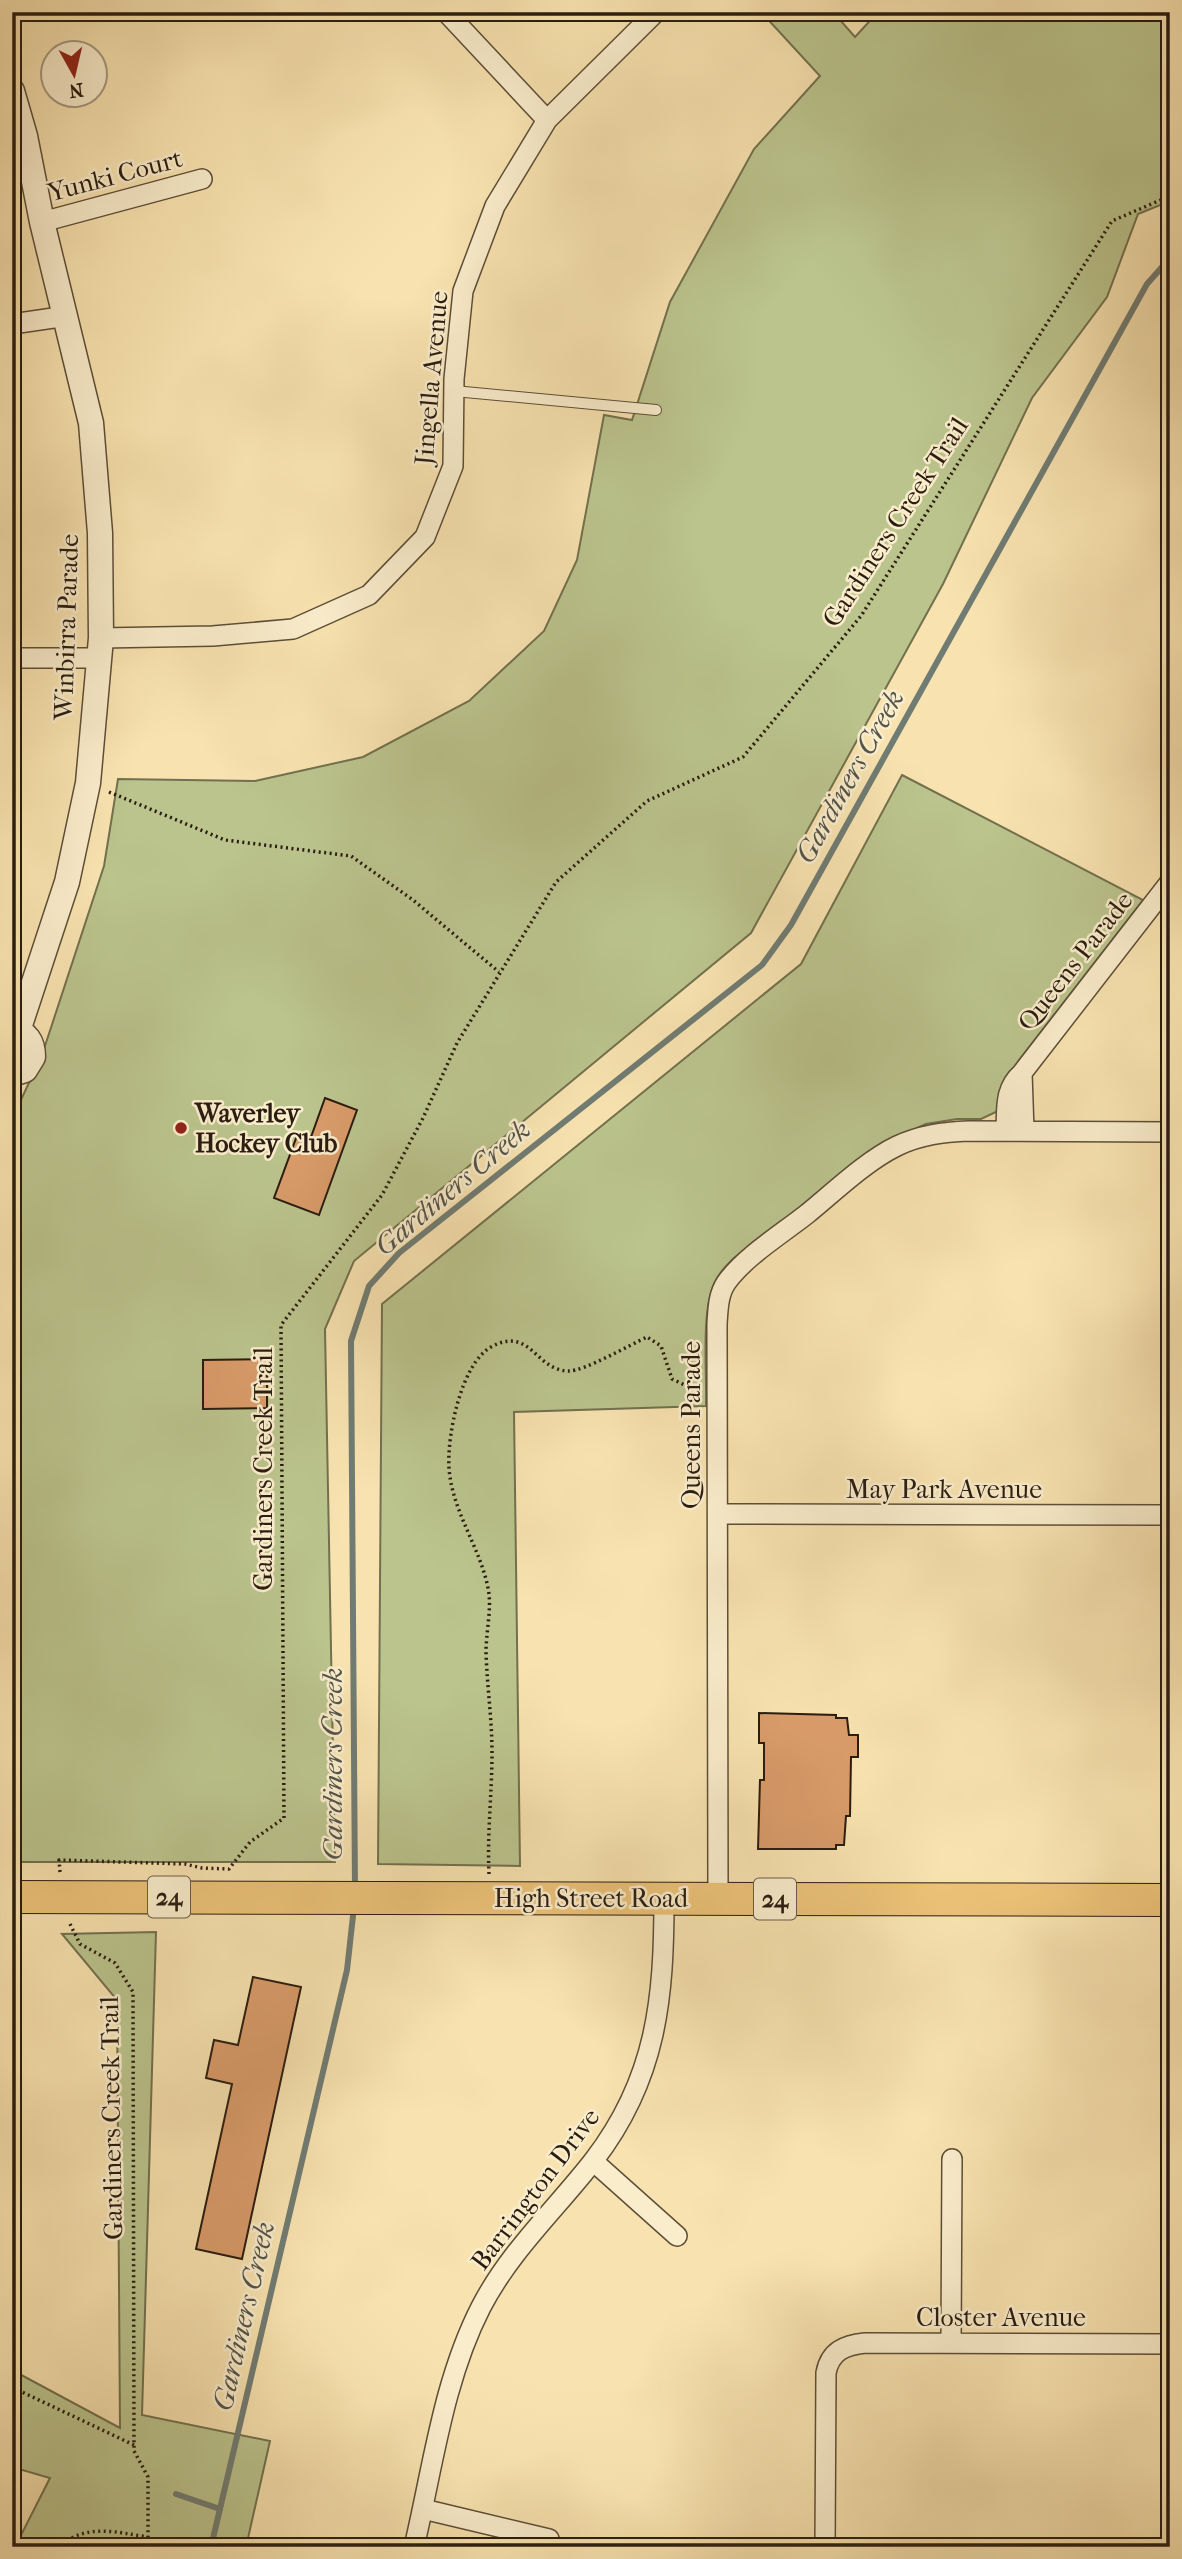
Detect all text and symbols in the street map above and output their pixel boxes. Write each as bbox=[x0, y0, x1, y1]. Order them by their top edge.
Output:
north arrow bbox=[38, 38, 108, 108]
text: N bbox=[67, 78, 85, 102]
street label: Yunki Court bbox=[43, 142, 186, 209]
street label: Jingella Avenue bbox=[408, 290, 455, 468]
street label: Gardiners Creek Trail bbox=[816, 412, 975, 633]
street label: Winbirra Parade bbox=[48, 533, 85, 722]
water label: Gardiners Creek bbox=[788, 684, 911, 869]
street label: Queens Parade bbox=[1011, 885, 1139, 1037]
place label: Waverley Hockey Club bbox=[194, 1098, 338, 1159]
water label: Gardiners Creek bbox=[368, 1113, 537, 1262]
marker: Waverley Hockey Club bbox=[173, 1120, 189, 1136]
street label: Queens Parade bbox=[676, 1341, 707, 1509]
street label: Gardiners Creek Trail bbox=[248, 1347, 279, 1591]
street label: May Park Avenue bbox=[846, 1474, 1042, 1505]
water label: Gardiners Creek bbox=[316, 1668, 349, 1860]
road number: 24 bbox=[148, 1876, 190, 1918]
road number: 24 bbox=[754, 1878, 796, 1920]
street label: High Street Road bbox=[494, 1883, 689, 1914]
street label: Gardiners Creek Trail bbox=[94, 1996, 129, 2240]
street label: Barrington Drive bbox=[464, 2102, 606, 2276]
water label: Gardiners Creek bbox=[206, 2218, 281, 2414]
street label: Closter Avenue bbox=[916, 2302, 1086, 2333]

